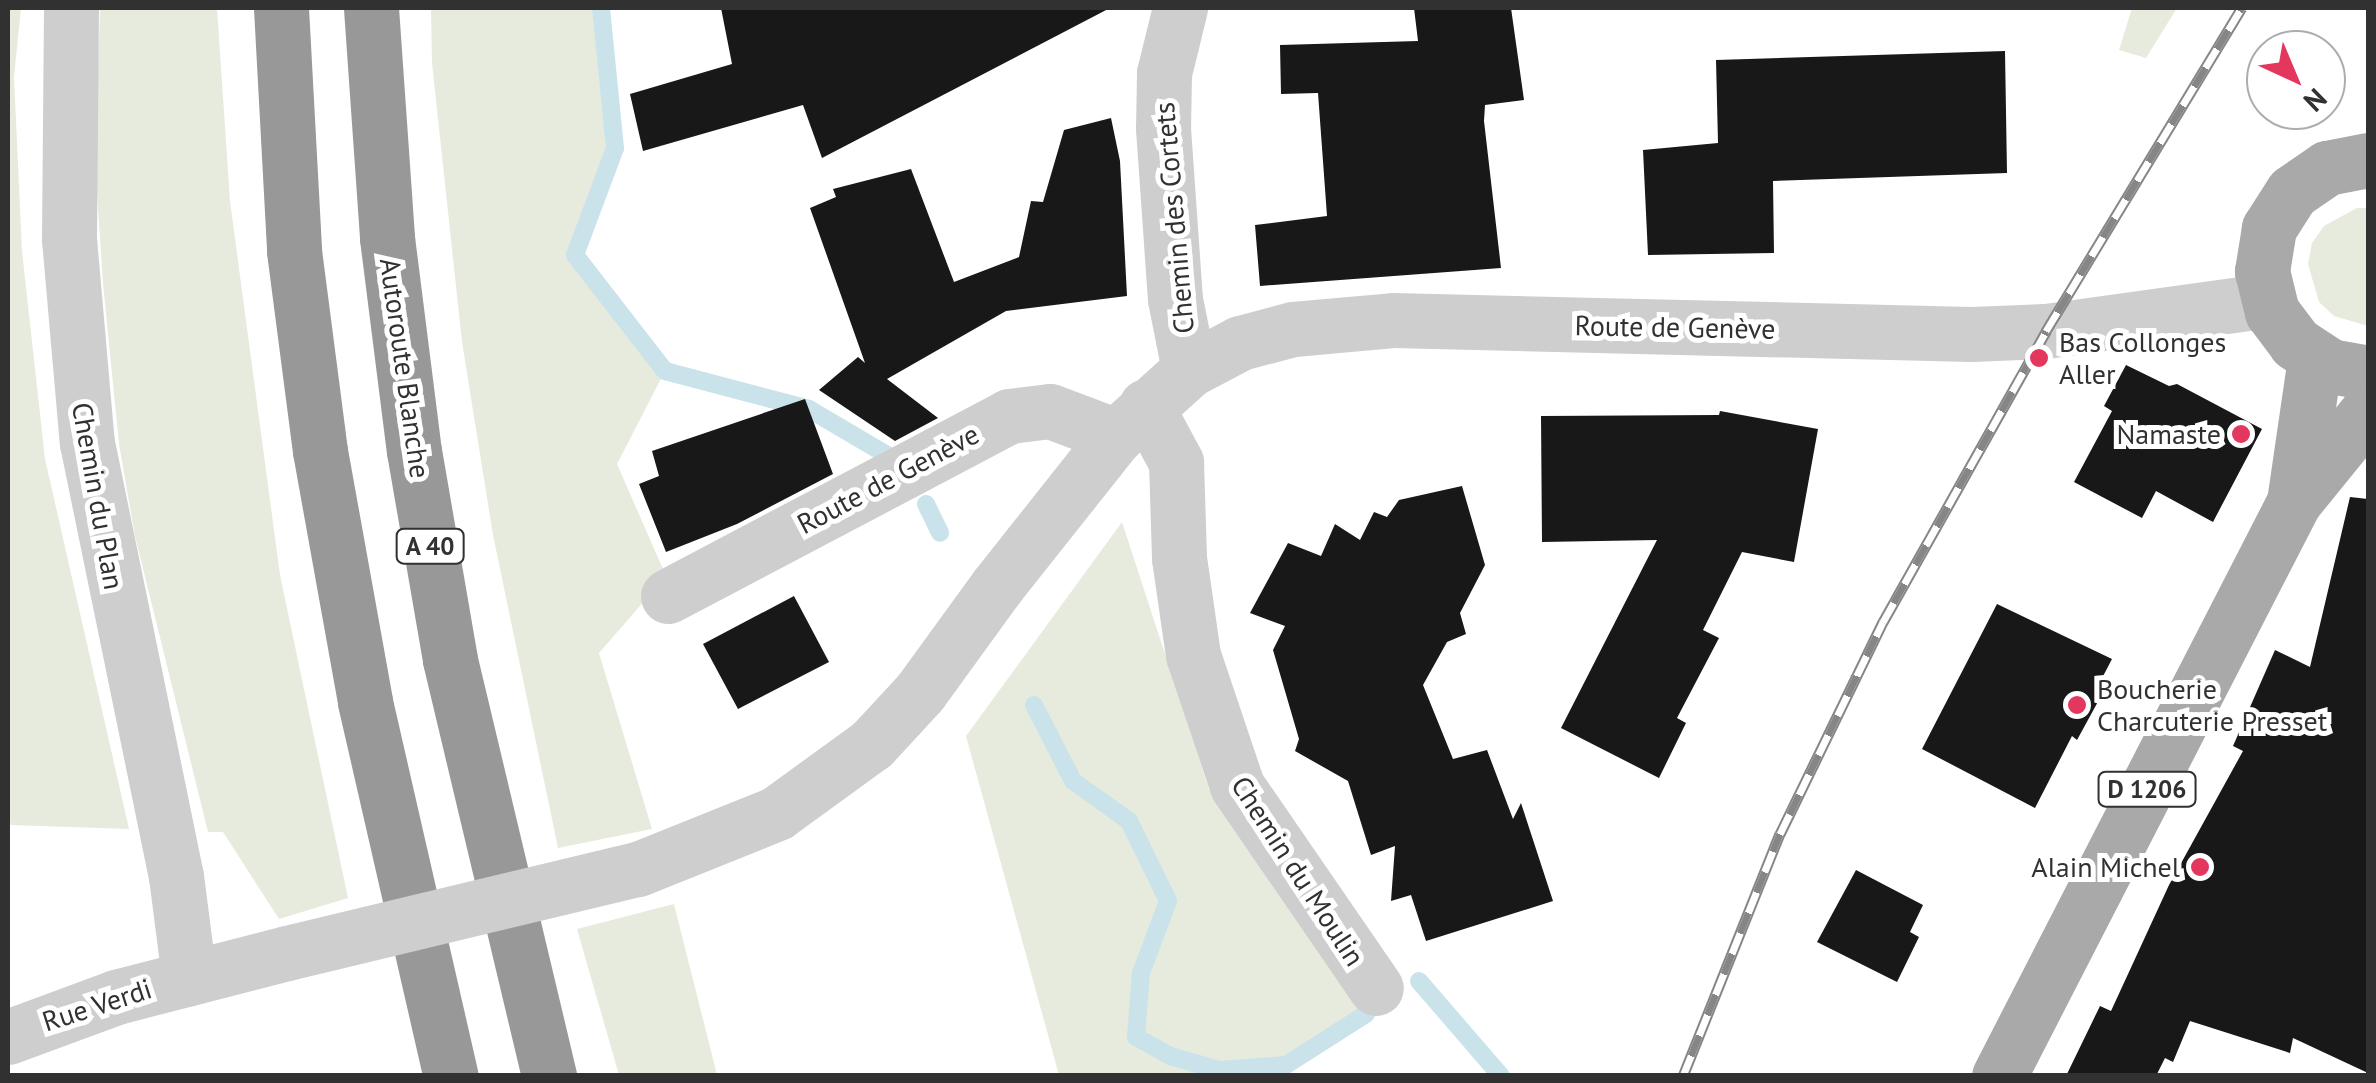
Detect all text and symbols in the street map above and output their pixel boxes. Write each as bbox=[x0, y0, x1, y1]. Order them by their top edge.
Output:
north arrow bbox=[2246, 30, 2346, 130]
text: N bbox=[2296, 81, 2335, 120]
street label: Chemin des Cortets bbox=[1147, 101, 1201, 335]
street label: Autoroute Blanche bbox=[373, 256, 437, 480]
street label: Route de Genève bbox=[1574, 308, 1776, 346]
place label: Bas Collonges Aller bbox=[2059, 325, 2226, 391]
marker: Bas Collonges Aller bbox=[2028, 347, 2050, 369]
street label: Chemin du Plan bbox=[65, 400, 131, 592]
street label: Route de Genève bbox=[791, 417, 985, 541]
place label: Namaste bbox=[2116, 417, 2221, 451]
marker: Namaste bbox=[2230, 423, 2252, 445]
road number: A 40 bbox=[395, 526, 465, 566]
place label: Boucherie Charcuterie Presset bbox=[2097, 672, 2327, 738]
marker: Boucherie Charcuterie Presset bbox=[2066, 694, 2088, 716]
road number: D 1206 bbox=[2097, 769, 2197, 809]
street label: Chemin du Moulin bbox=[1224, 770, 1372, 972]
place label: Alain Michel bbox=[2031, 850, 2180, 884]
marker: Alain Michel bbox=[2189, 856, 2211, 878]
street label: Rue Verdi bbox=[38, 971, 156, 1039]

